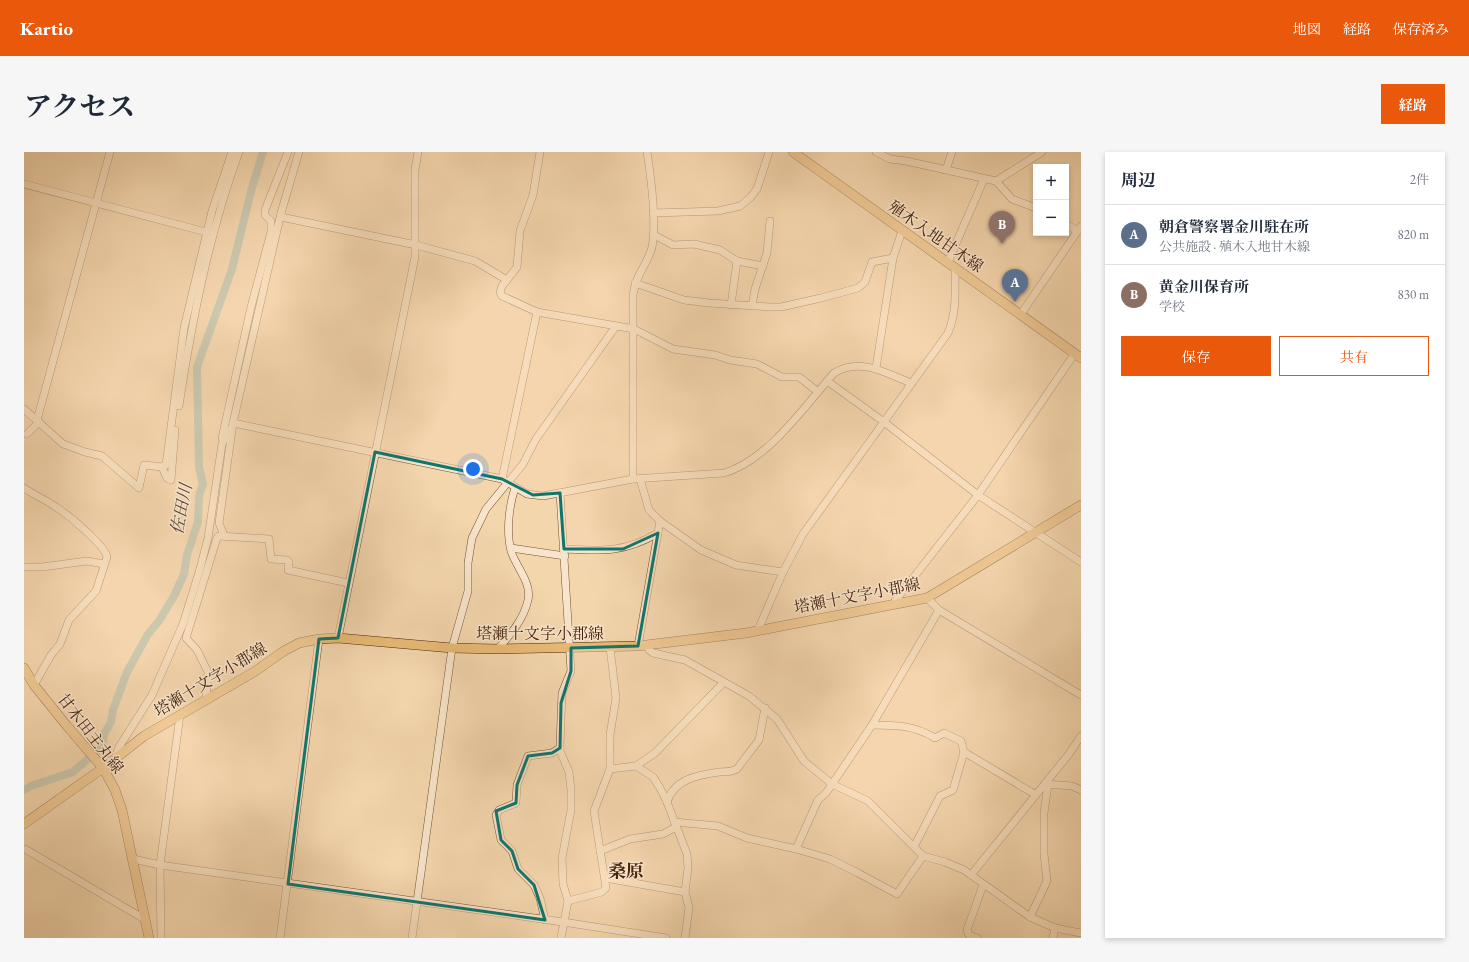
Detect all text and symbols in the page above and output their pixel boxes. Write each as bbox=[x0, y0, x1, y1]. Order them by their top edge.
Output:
text: Kartio bbox=[20, 16, 73, 41]
text: 地図 bbox=[1293, 20, 1321, 38]
text: 経路 bbox=[1343, 20, 1371, 38]
text: 保存済み bbox=[1393, 20, 1449, 38]
button: 経路 bbox=[1381, 84, 1445, 124]
text: アクセス bbox=[24, 88, 135, 124]
map controls bbox=[1033, 164, 1069, 236]
button: + bbox=[1033, 164, 1069, 200]
text: 周辺 bbox=[1121, 169, 1155, 191]
text: 2件 bbox=[1410, 171, 1429, 188]
street label: 殖木入地甘木線 bbox=[884, 196, 988, 277]
button: − bbox=[1033, 200, 1069, 236]
pin: B bbox=[989, 211, 1015, 244]
text: 朝倉警察署金川駐在所 bbox=[1159, 217, 1309, 236]
text: A bbox=[1129, 226, 1139, 243]
text: 820 m bbox=[1398, 226, 1429, 243]
text: 公共施設 · 殖木入地甘木線 bbox=[1159, 238, 1310, 255]
pin: A bbox=[1002, 269, 1028, 302]
text: 黄金川保育所 bbox=[1159, 277, 1249, 296]
text: B bbox=[1130, 286, 1138, 303]
text: 830 m bbox=[1398, 286, 1429, 303]
text: 学校 bbox=[1159, 298, 1185, 315]
button: 保存 bbox=[1121, 336, 1271, 376]
button: 共有 bbox=[1279, 336, 1429, 376]
your location bbox=[463, 459, 483, 479]
water label: 佐田川 bbox=[165, 480, 197, 536]
street label: 塔瀬十文字小郡線 bbox=[792, 573, 922, 618]
street label: 塔瀬十文字小郡線 bbox=[476, 623, 604, 644]
street label: 塔瀬十文字小郡線 bbox=[150, 637, 271, 721]
street label: 甘木田主丸線 bbox=[53, 689, 128, 778]
district label: 桑原 bbox=[608, 859, 644, 882]

